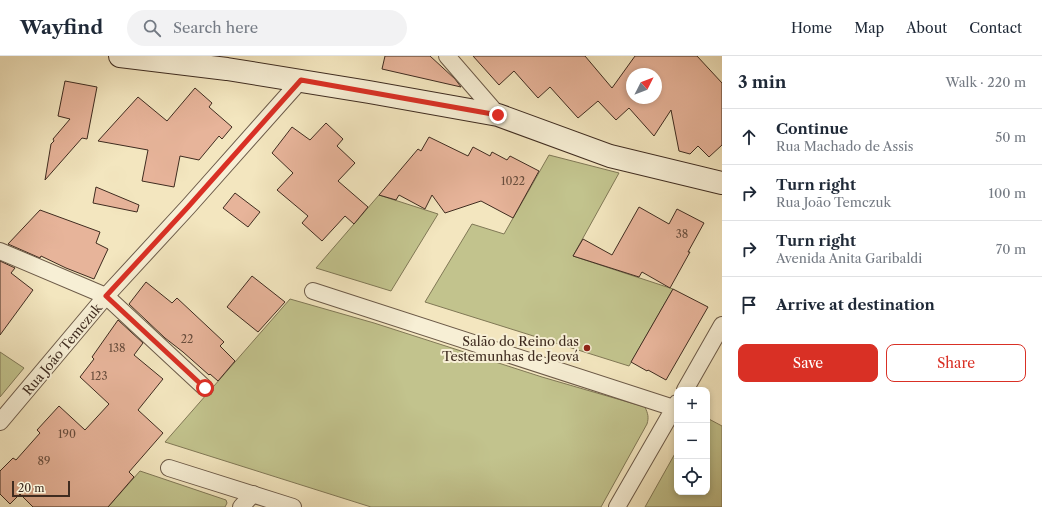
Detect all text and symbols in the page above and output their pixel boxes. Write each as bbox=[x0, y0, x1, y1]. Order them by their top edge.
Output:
search box bbox=[127, 10, 407, 46]
text: Wayfind bbox=[20, 16, 103, 39]
icon: search bbox=[141, 17, 163, 39]
text: Search here bbox=[173, 18, 258, 37]
text: Home bbox=[791, 19, 832, 37]
text: Map bbox=[854, 19, 884, 37]
text: About bbox=[906, 19, 947, 37]
text: Contact bbox=[969, 19, 1022, 37]
north arrow bbox=[626, 68, 662, 104]
text: 3 min bbox=[738, 72, 787, 92]
text: Walk · 220 m bbox=[946, 74, 1026, 90]
route end bbox=[489, 106, 507, 124]
text: Continue bbox=[776, 119, 848, 138]
icon: ahead bbox=[738, 126, 760, 148]
text: 50 m bbox=[995, 129, 1026, 145]
text: Rua Machado de Assis bbox=[776, 138, 913, 154]
house number: 1022 bbox=[501, 174, 525, 188]
text: Turn right bbox=[776, 175, 856, 194]
icon: right bbox=[738, 182, 760, 204]
text: 100 m bbox=[988, 185, 1026, 201]
text: Rua João Temczuk bbox=[776, 194, 891, 210]
house number: 38 bbox=[676, 227, 688, 241]
text: Turn right bbox=[776, 231, 856, 250]
icon: right bbox=[738, 238, 760, 260]
text: 70 m bbox=[996, 241, 1026, 257]
text: Avenida Anita Garibaldi bbox=[776, 250, 922, 266]
icon: arrive bbox=[738, 294, 760, 316]
text: Arrive at destination bbox=[776, 295, 935, 314]
street label: Rua João Temczuk bbox=[19, 299, 105, 398]
house number: 22 bbox=[181, 332, 193, 346]
place label: Salão do Reino das Testemunhas de Jeová bbox=[442, 333, 579, 364]
house number: 138 bbox=[108, 341, 126, 355]
marker: Salão do Reino das Testemunhas de Jeová bbox=[582, 343, 592, 353]
button: Save bbox=[738, 344, 878, 382]
button: Share bbox=[886, 344, 1026, 382]
house number: 123 bbox=[90, 369, 108, 383]
route start bbox=[196, 379, 214, 397]
map controls bbox=[674, 387, 710, 495]
button: + bbox=[674, 387, 710, 423]
button: − bbox=[674, 423, 710, 459]
house number: 190 bbox=[58, 427, 76, 441]
house number: 89 bbox=[38, 454, 50, 468]
button: locate bbox=[674, 459, 710, 495]
scale bar bbox=[12, 479, 70, 498]
text: 20 m bbox=[18, 481, 44, 495]

